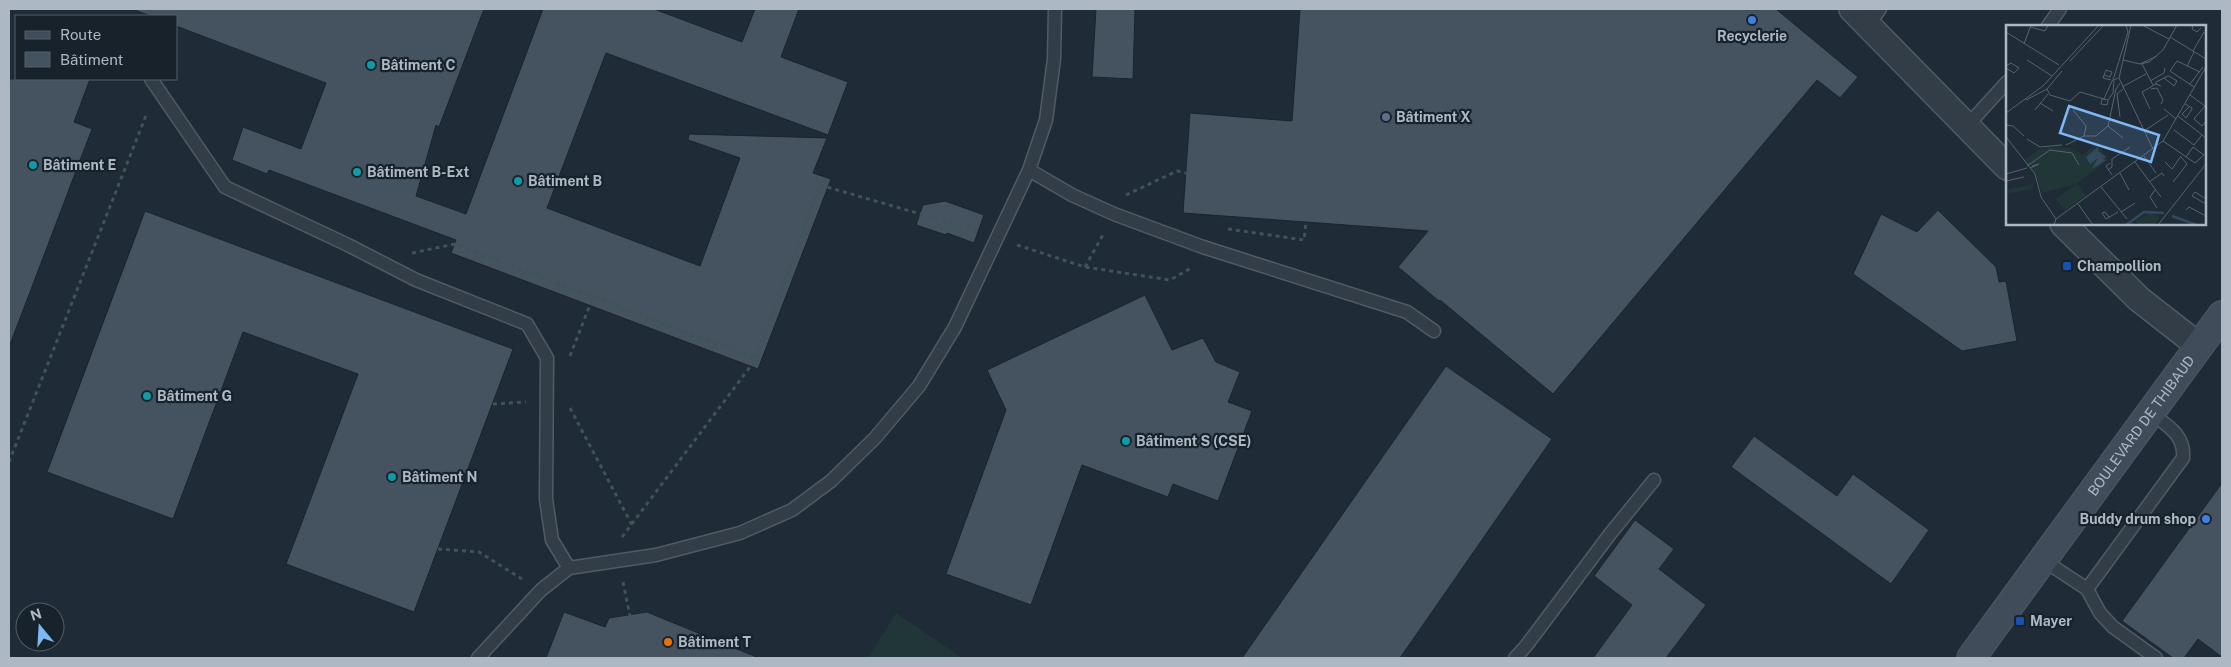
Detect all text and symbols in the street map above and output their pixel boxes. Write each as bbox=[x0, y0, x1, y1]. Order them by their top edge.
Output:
marker: Recyclerie bbox=[1746, 14, 1758, 26]
legend bbox=[15, 15, 178, 80]
inset map bbox=[2006, 25, 2206, 225]
text: Route bbox=[60, 26, 101, 43]
place label: Recyclerie bbox=[1717, 28, 1787, 44]
text: Bâtiment bbox=[60, 51, 123, 68]
place label: Bâtiment C bbox=[381, 57, 456, 73]
marker: Bâtiment C bbox=[365, 59, 377, 71]
place label: Bâtiment X bbox=[1396, 109, 1471, 125]
marker: Bâtiment X bbox=[1380, 111, 1392, 123]
place label: Bâtiment E bbox=[43, 157, 117, 173]
marker: Bâtiment E bbox=[27, 159, 39, 171]
place label: Bâtiment B-Ext bbox=[367, 164, 469, 180]
marker: Bâtiment B-Ext bbox=[351, 166, 363, 178]
place label: Bâtiment B bbox=[528, 173, 602, 189]
marker: Bâtiment B bbox=[512, 175, 524, 187]
place label: Champollion bbox=[2077, 258, 2161, 274]
marker: Champollion bbox=[2061, 260, 2073, 272]
street label: BOULEVARD DE THIBAUD bbox=[2085, 352, 2198, 499]
place label: Bâtiment G bbox=[157, 388, 232, 404]
marker: Bâtiment G bbox=[141, 390, 153, 402]
place label: Bâtiment S (CSE) bbox=[1136, 433, 1251, 449]
marker: Bâtiment S (CSE) bbox=[1120, 435, 1132, 447]
place label: Bâtiment N bbox=[402, 469, 477, 485]
marker: Bâtiment N bbox=[386, 471, 398, 483]
place label: Buddy drum shop bbox=[2080, 511, 2196, 527]
marker: Buddy drum shop bbox=[2200, 513, 2212, 525]
north arrow bbox=[15, 602, 65, 652]
text: N bbox=[28, 605, 44, 624]
place label: Mayer bbox=[2030, 613, 2072, 629]
marker: Mayer bbox=[2014, 615, 2026, 627]
place label: Bâtiment T bbox=[678, 634, 752, 650]
marker: Bâtiment T bbox=[662, 636, 674, 648]

